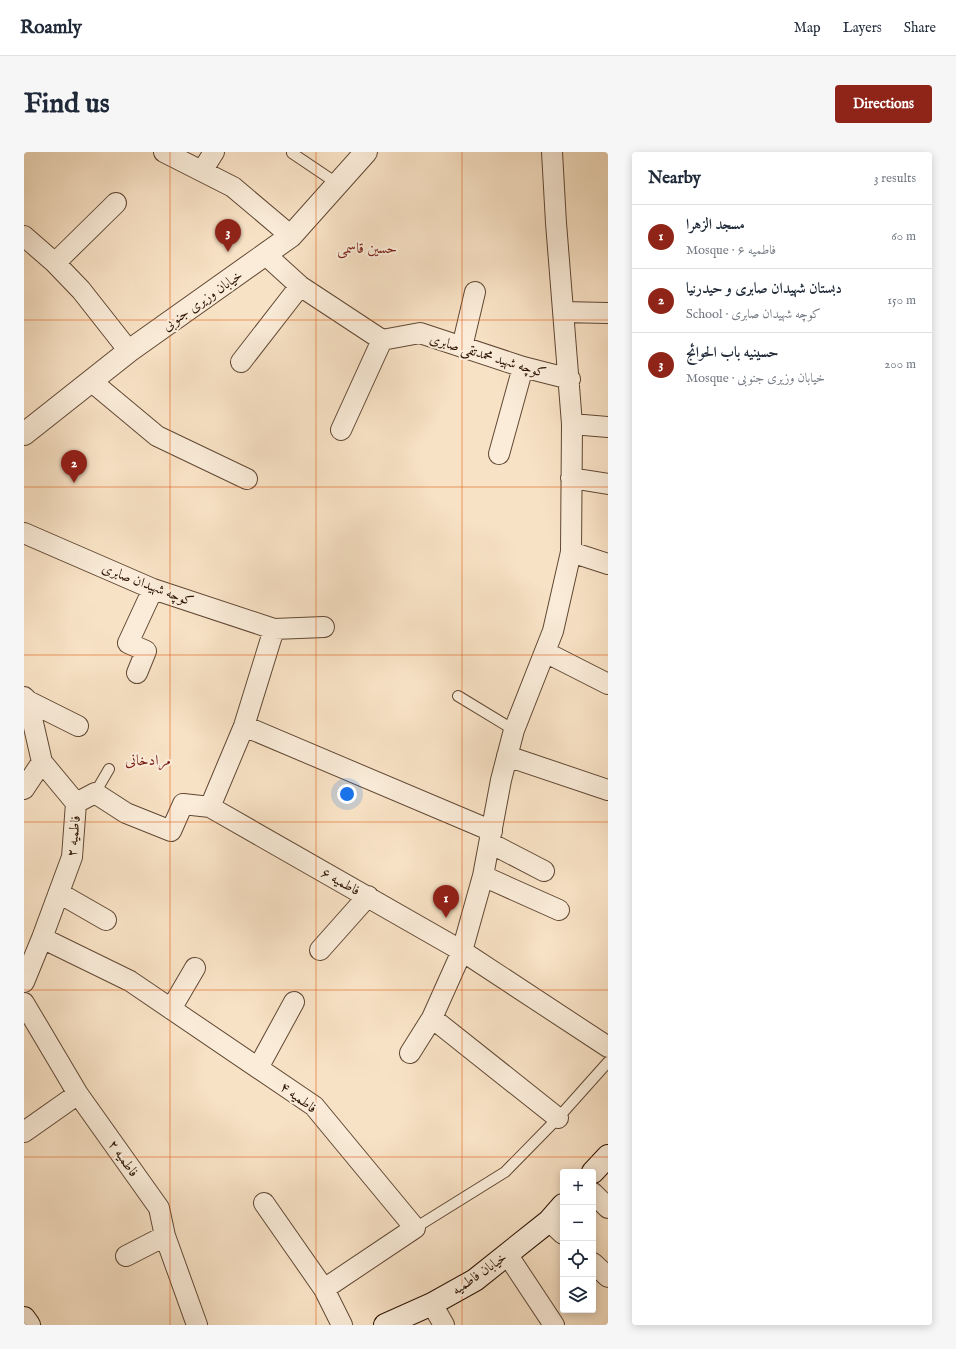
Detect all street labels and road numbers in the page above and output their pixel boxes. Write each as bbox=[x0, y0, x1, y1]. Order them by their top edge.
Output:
street label: خیابان وزیری جنوبی bbox=[159, 266, 246, 335]
street label: کوچه شهید محمدتقی صابری bbox=[427, 330, 548, 383]
street label: کوچه شهیدان صابری bbox=[99, 559, 196, 611]
street label: فاطمیه ۲ bbox=[63, 814, 85, 858]
street label: فاطمیه ۶ bbox=[318, 864, 363, 900]
street label: فاطمیه ۴ bbox=[276, 1078, 320, 1118]
street label: فاطمیه ۲ bbox=[104, 1136, 143, 1181]
street label: خیابان فاطمیه bbox=[449, 1248, 511, 1299]

